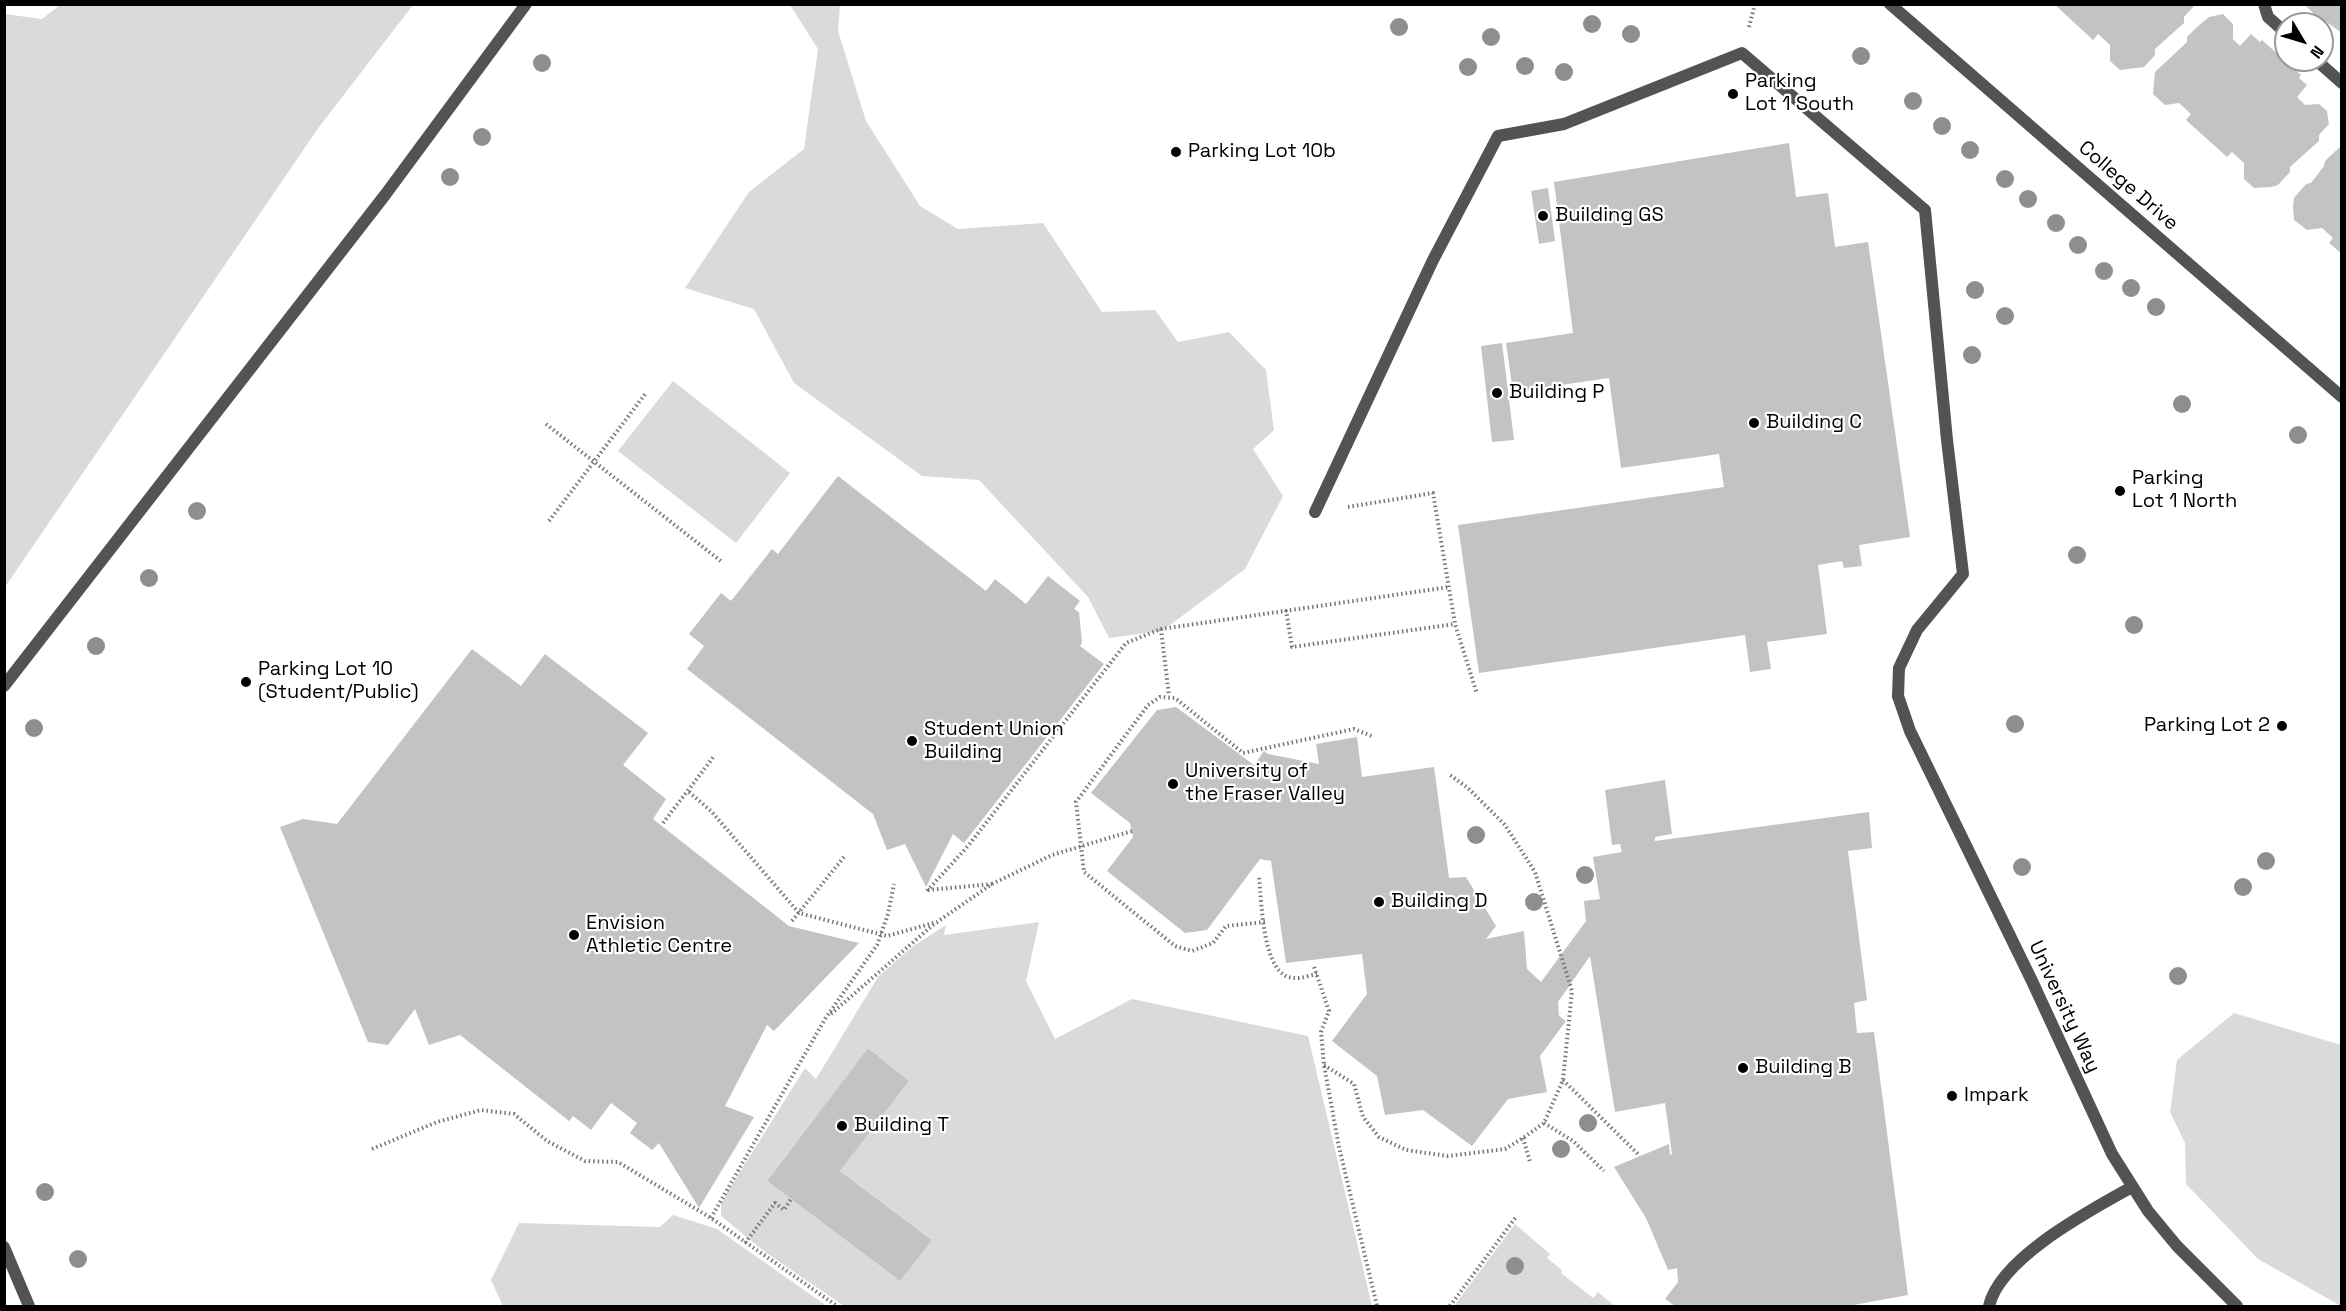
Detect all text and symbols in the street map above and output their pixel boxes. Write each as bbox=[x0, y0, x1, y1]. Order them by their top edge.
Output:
north arrow bbox=[2274, 12, 2334, 72]
text: N bbox=[2305, 41, 2329, 63]
place label: Parking Lot 1 South bbox=[1745, 70, 1854, 117]
marker: Parking Lot 1 South bbox=[1726, 87, 1740, 101]
street label: College Drive bbox=[2073, 136, 2183, 236]
place label: Parking Lot 10b bbox=[1188, 140, 1336, 164]
marker: Parking Lot 10b bbox=[1169, 145, 1183, 159]
place label: Building GS bbox=[1555, 204, 1664, 228]
marker: Building GS bbox=[1536, 209, 1550, 223]
place label: Building P bbox=[1509, 381, 1604, 405]
marker: Building P bbox=[1490, 386, 1504, 400]
place label: Building C bbox=[1766, 411, 1862, 435]
marker: Building C bbox=[1747, 416, 1761, 430]
place label: Parking Lot 1 North bbox=[2132, 467, 2237, 514]
marker: Parking Lot 1 North bbox=[2113, 484, 2127, 498]
place label: Parking Lot 10 (Student/Public) bbox=[258, 658, 419, 705]
marker: Parking Lot 10 (Student/Public) bbox=[239, 675, 253, 689]
place label: Parking Lot 2 bbox=[2144, 714, 2270, 738]
place label: Student Union Building bbox=[924, 718, 1064, 765]
marker: Parking Lot 2 bbox=[2275, 719, 2289, 733]
marker: Student Union Building bbox=[905, 734, 919, 748]
place label: University of the Fraser Valley bbox=[1185, 760, 1345, 807]
marker: University of the Fraser Valley bbox=[1166, 777, 1180, 791]
place label: Building D bbox=[1391, 890, 1488, 914]
marker: Building D bbox=[1372, 895, 1386, 909]
place label: Envision Athletic Centre bbox=[586, 912, 732, 959]
marker: Envision Athletic Centre bbox=[567, 928, 581, 942]
street label: University Way bbox=[2023, 937, 2105, 1077]
place label: Building B bbox=[1755, 1056, 1851, 1080]
marker: Building B bbox=[1736, 1061, 1750, 1075]
place label: Impark bbox=[1964, 1084, 2029, 1108]
marker: Impark bbox=[1945, 1089, 1959, 1103]
place label: Building T bbox=[854, 1114, 949, 1138]
marker: Building T bbox=[835, 1119, 849, 1133]

